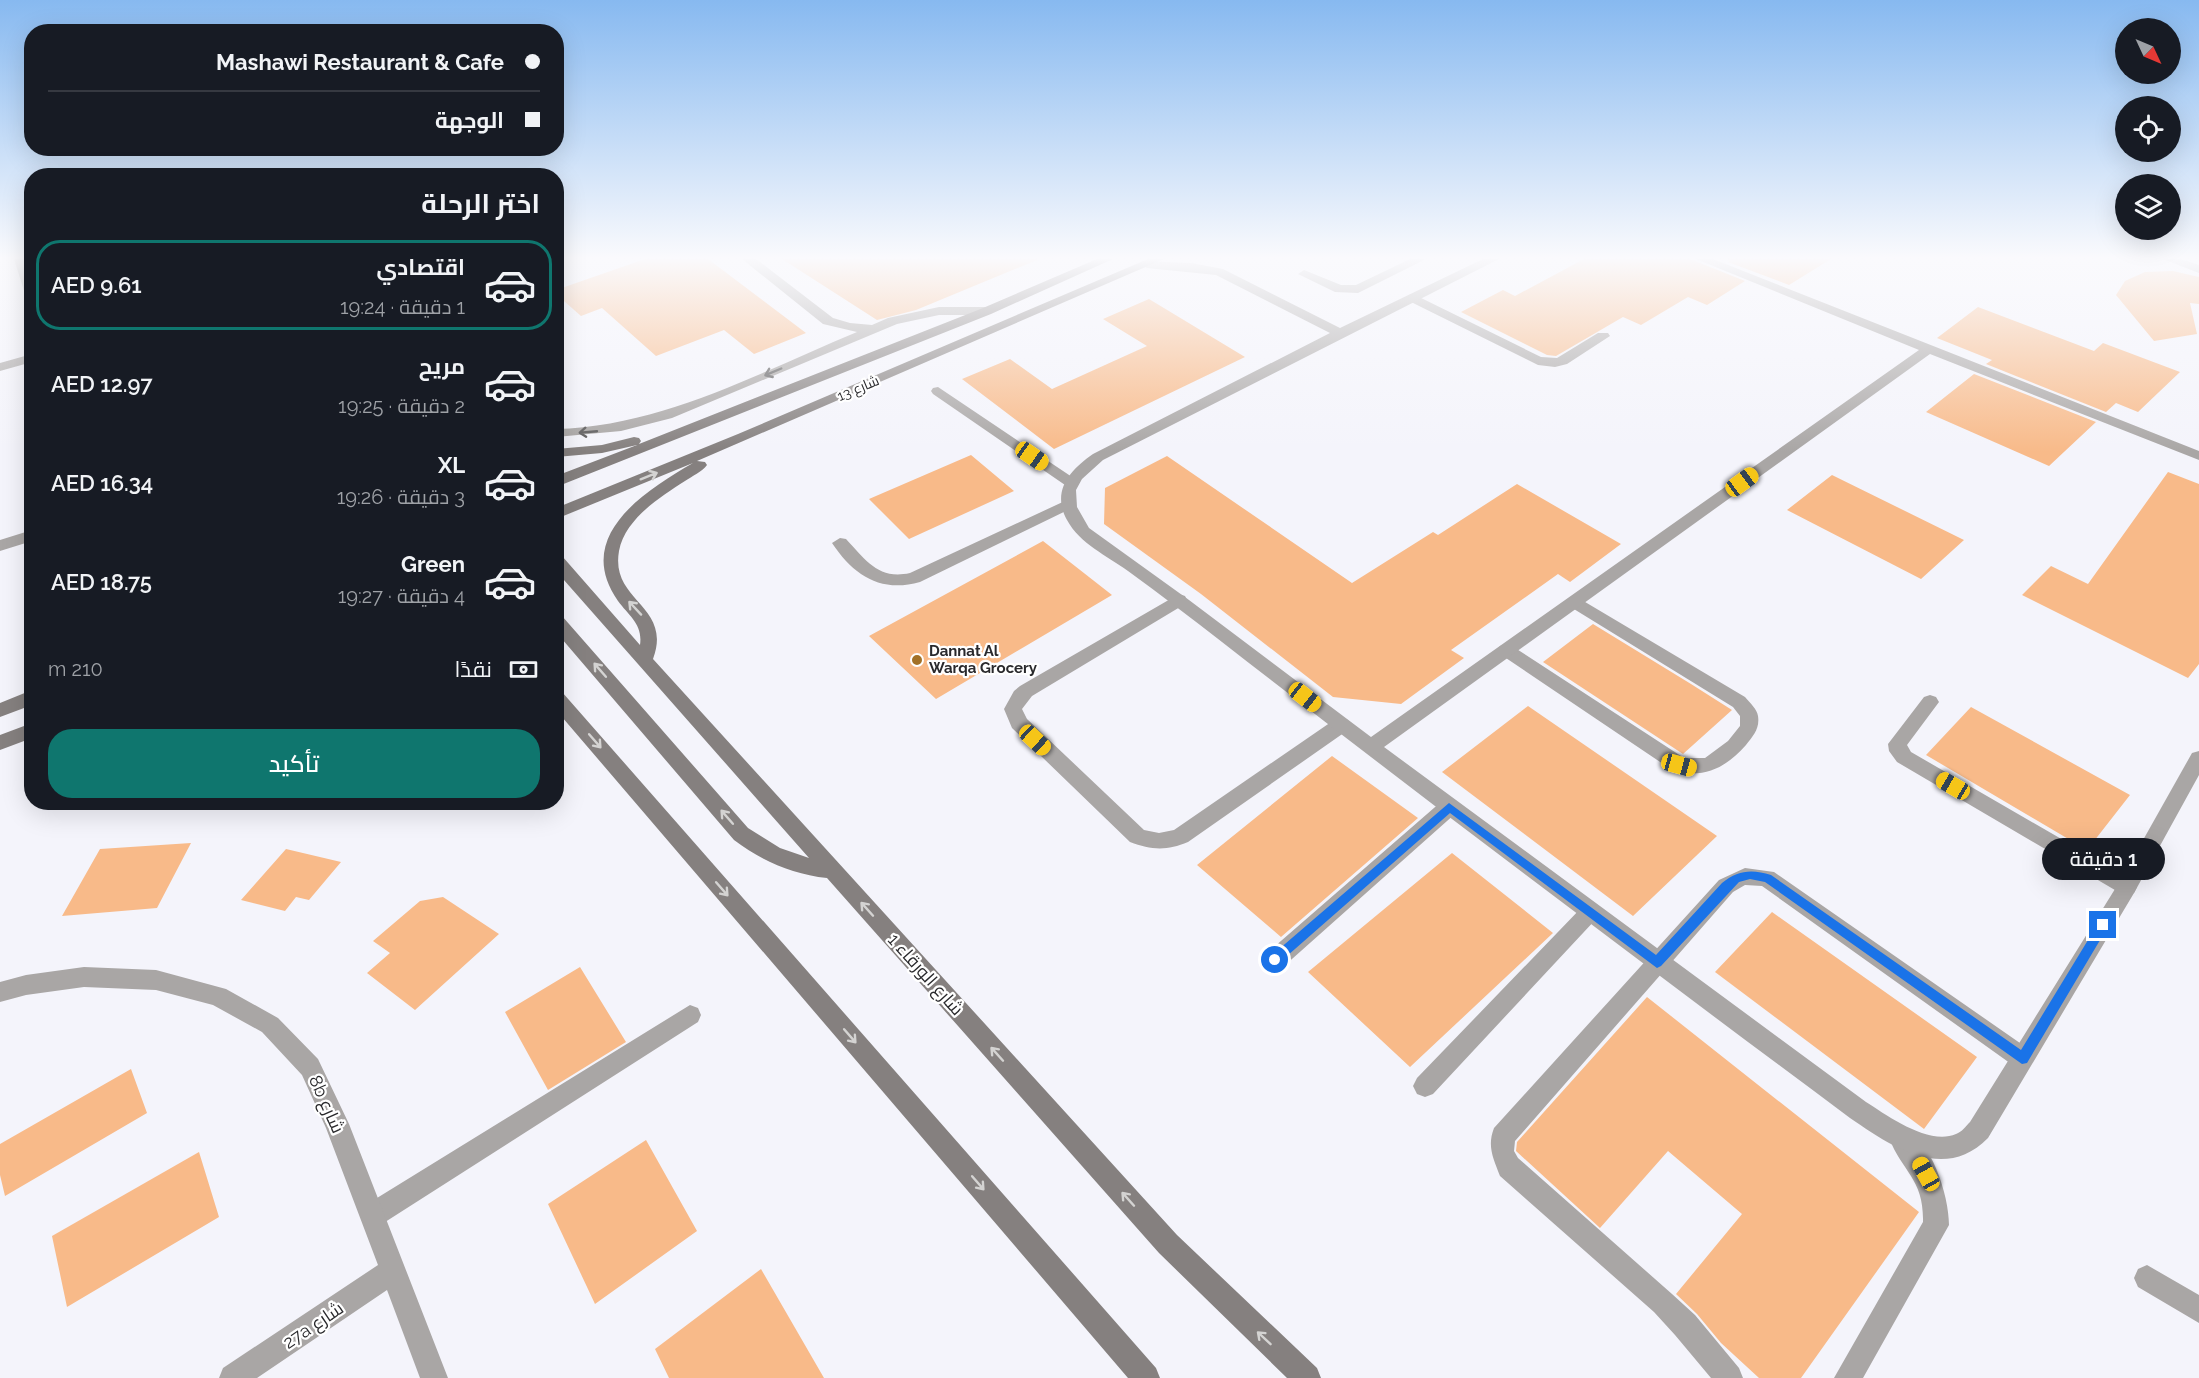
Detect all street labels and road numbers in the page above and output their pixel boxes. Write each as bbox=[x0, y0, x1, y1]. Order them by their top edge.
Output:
street label: شارع 13 bbox=[835, 372, 882, 405]
street label: شارع الورقاء 1 bbox=[882, 929, 968, 1021]
street label: 8b شارع bbox=[303, 1072, 349, 1137]
street label: 27a شارع bbox=[279, 1297, 348, 1354]

